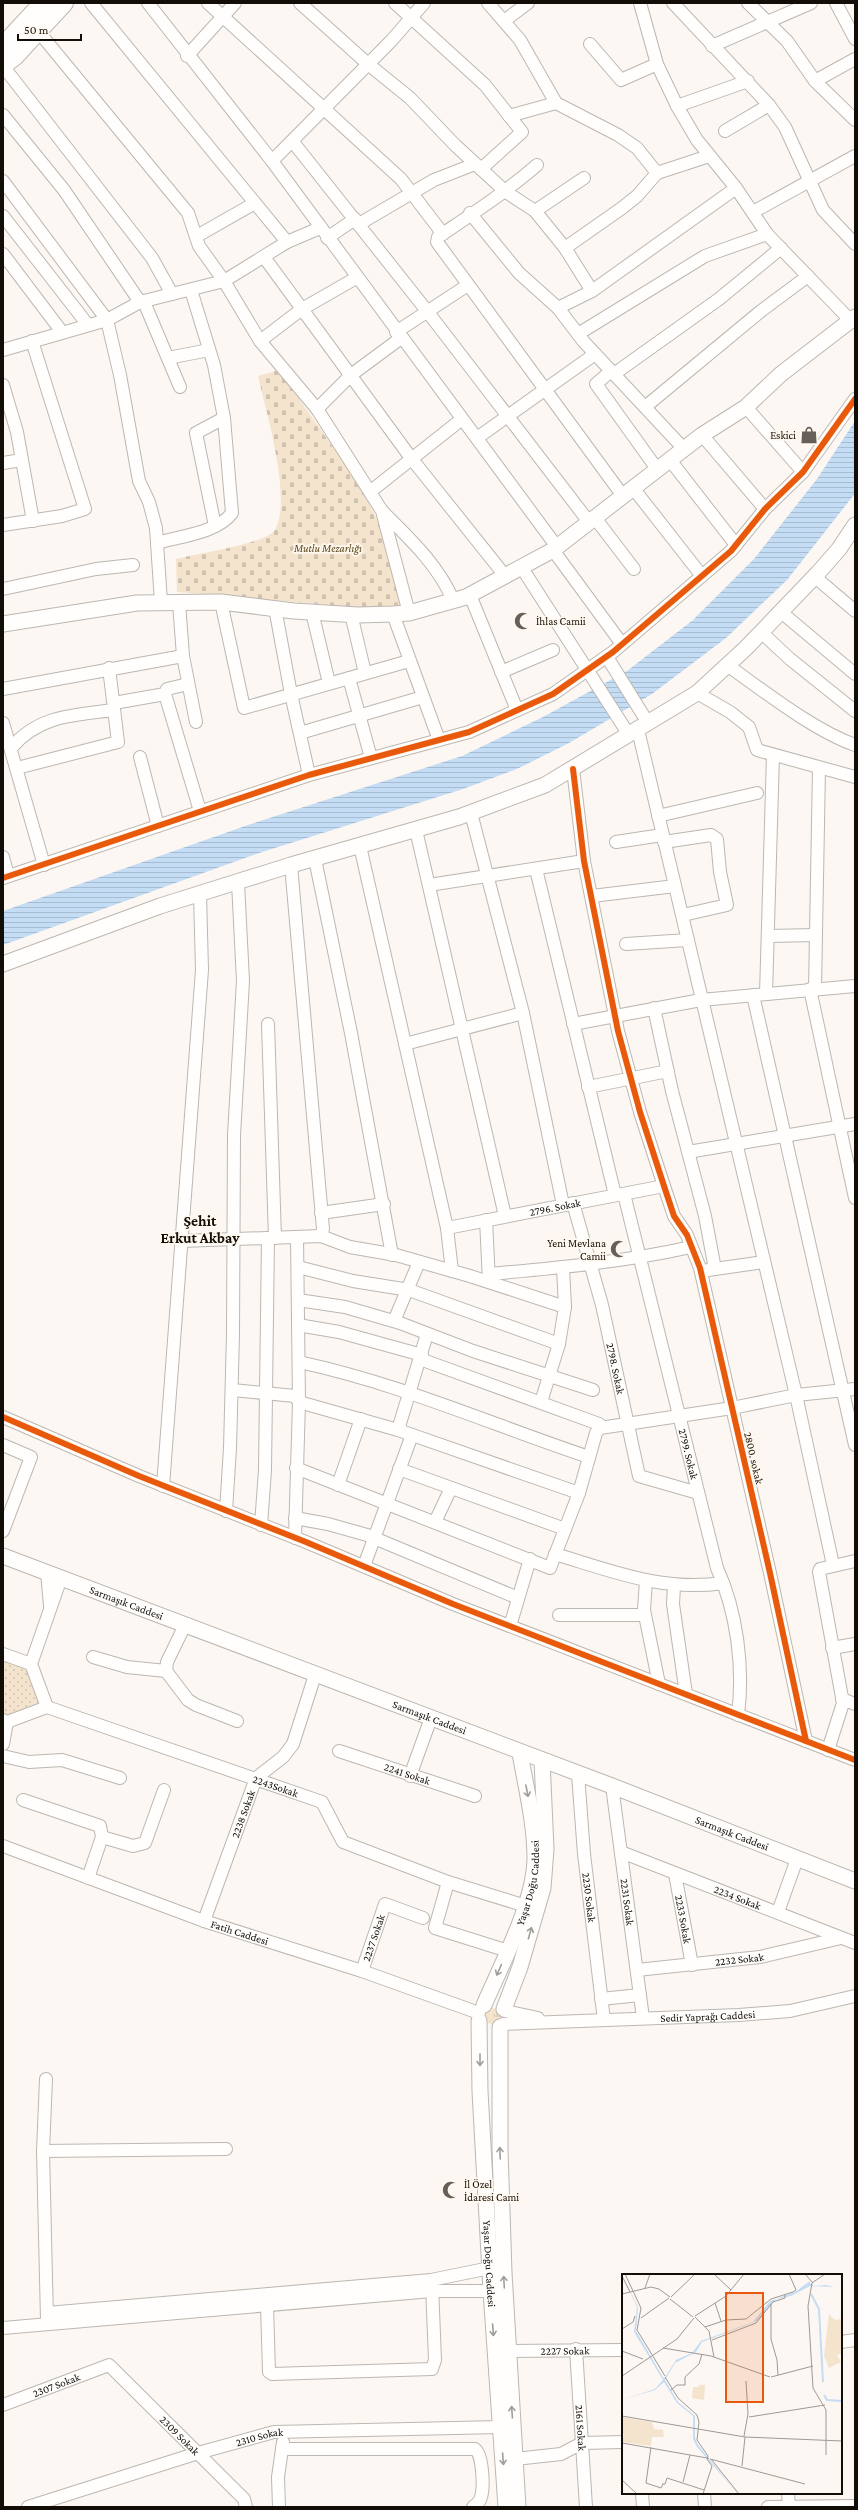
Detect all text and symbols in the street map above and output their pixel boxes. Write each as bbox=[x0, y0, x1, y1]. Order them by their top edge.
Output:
scale bar bbox=[18, 16, 81, 42]
text: 50 m bbox=[24, 23, 49, 37]
shop icon: Eskici bbox=[799, 425, 819, 445]
place label: Eskici bbox=[770, 429, 796, 441]
park label: Mutlu Mezarlığı bbox=[293, 542, 362, 555]
mosque icon: İhlas Camii bbox=[513, 611, 533, 631]
place label: İhlas Camii bbox=[536, 615, 586, 627]
street label: 2796. Sokak bbox=[528, 1196, 582, 1218]
district label: Şehit Erkut Akbay bbox=[161, 1213, 240, 1246]
place label: Yeni Mevlana Camii bbox=[547, 1237, 606, 1262]
mosque icon: Yeni Mevlana Camii bbox=[609, 1239, 629, 1259]
street label: 2798. Sokak bbox=[604, 1342, 627, 1396]
street label: 2799. Sokak bbox=[677, 1427, 701, 1481]
street label: 2800. sokak bbox=[742, 1431, 766, 1486]
street label: Sarmaşık Caddesi bbox=[88, 1583, 165, 1622]
street label: Sarmaşık Caddesi bbox=[391, 1698, 468, 1737]
street label: 2241 Sokak bbox=[383, 1760, 433, 1787]
street label: 2243Sokak bbox=[251, 1773, 301, 1800]
one-way arrow bbox=[523, 1784, 531, 1797]
street label: 2238 Sokak bbox=[229, 1788, 257, 1839]
street label: Sarmaşık Caddesi bbox=[694, 1813, 771, 1853]
street label: Yaşar Doğu Caddesi bbox=[514, 1840, 541, 1927]
street label: 2230 Sokak bbox=[580, 1872, 598, 1924]
street label: 2231 Sokak bbox=[618, 1878, 637, 1927]
street label: 2234 Sokak bbox=[712, 1883, 763, 1912]
street label: 2233 Sokak bbox=[673, 1894, 694, 1945]
street label: 2237 Sokak bbox=[360, 1912, 387, 1963]
street label: Fatih Caddesi bbox=[209, 1918, 270, 1947]
one-way arrow bbox=[527, 1926, 534, 1939]
street label: 2232 Sokak bbox=[714, 1950, 766, 1968]
one-way arrow bbox=[495, 1964, 503, 1976]
street label: Sedir Yaprağı Caddesi bbox=[660, 2008, 756, 2024]
one-way arrow bbox=[476, 2053, 484, 2066]
one-way arrow bbox=[496, 2147, 504, 2160]
place label: İl Özel İdaresi Cami bbox=[464, 2178, 519, 2203]
mosque icon: İl Özel İdaresi Cami bbox=[441, 2180, 461, 2200]
street label: Yaşar Doğu Caddesi bbox=[481, 2220, 498, 2308]
inset map bbox=[622, 2274, 842, 2494]
one-way arrow bbox=[501, 2276, 508, 2289]
one-way arrow bbox=[489, 2323, 497, 2336]
street label: 2227 Sokak bbox=[541, 2344, 590, 2357]
street label: 2307 Sokak bbox=[31, 2370, 82, 2399]
street label: 2161 Sokak bbox=[574, 2404, 588, 2452]
one-way arrow bbox=[508, 2406, 515, 2419]
street label: 2309 Sokak bbox=[158, 2413, 202, 2458]
street label: 2310 Sokak bbox=[234, 2426, 284, 2448]
one-way arrow bbox=[499, 2452, 506, 2465]

